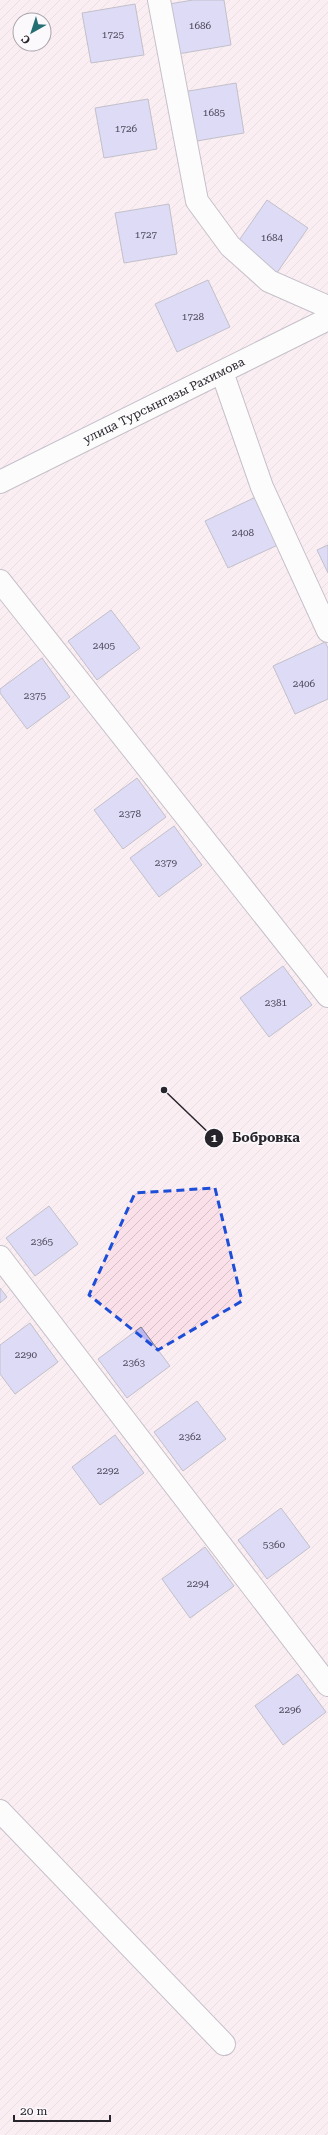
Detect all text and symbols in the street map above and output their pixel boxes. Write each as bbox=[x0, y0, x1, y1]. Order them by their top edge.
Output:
north arrow bbox=[12, 12, 52, 52]
house number: 1686 bbox=[189, 20, 212, 31]
house number: 1725 bbox=[102, 29, 125, 40]
text: С bbox=[19, 32, 33, 47]
house number: 1685 bbox=[203, 107, 226, 118]
house number: 1726 bbox=[115, 123, 138, 134]
house number: 1727 bbox=[135, 229, 158, 240]
house number: 1684 bbox=[261, 232, 284, 243]
house number: 1728 bbox=[182, 311, 205, 322]
street label: улица Турсынгазы Рахимова bbox=[81, 354, 247, 446]
house number: 2408 bbox=[232, 527, 255, 538]
house number: 2405 bbox=[93, 640, 116, 651]
house number: 2406 bbox=[293, 678, 316, 689]
house number: 2375 bbox=[24, 690, 47, 701]
house number: 2378 bbox=[119, 808, 142, 819]
house number: 2379 bbox=[155, 857, 178, 868]
house number: 2381 bbox=[265, 997, 288, 1008]
callout: Бобровка bbox=[204, 1125, 307, 1150]
text: Бобровка bbox=[232, 1130, 300, 1145]
text: 1 bbox=[211, 1131, 218, 1145]
house number: 2365 bbox=[31, 1236, 54, 1247]
house number: 2290 bbox=[15, 1349, 38, 1360]
house number: 2363 bbox=[123, 1357, 146, 1368]
house number: 2362 bbox=[179, 1431, 202, 1442]
house number: 2292 bbox=[97, 1465, 120, 1476]
house number: 5360 bbox=[263, 1539, 286, 1550]
house number: 2294 bbox=[187, 1578, 210, 1589]
house number: 2296 bbox=[279, 1704, 302, 1715]
scale bar bbox=[14, 2097, 110, 2123]
text: 20 m bbox=[20, 2104, 47, 2118]

